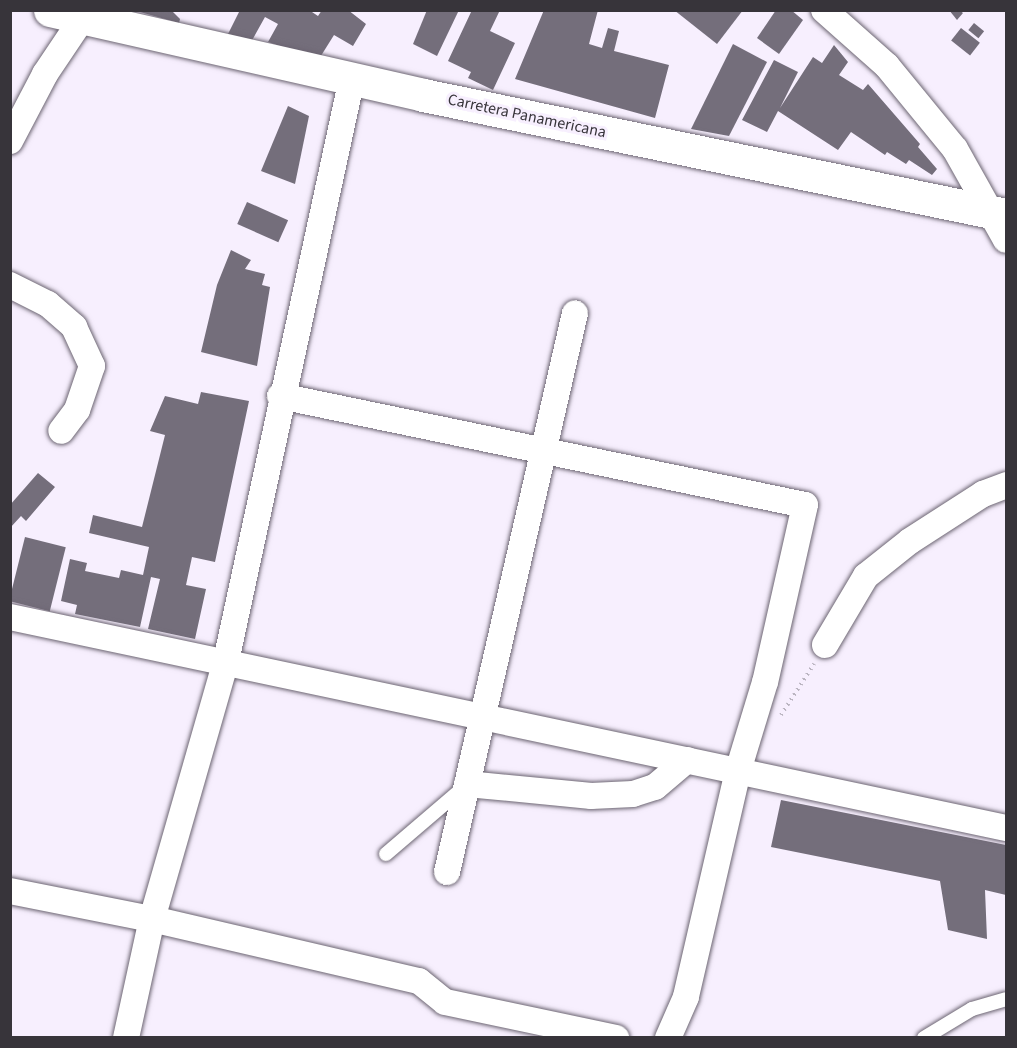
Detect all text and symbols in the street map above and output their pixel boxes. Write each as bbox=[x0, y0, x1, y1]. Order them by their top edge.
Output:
street label: Carretera Panamericana bbox=[446, 90, 608, 142]

